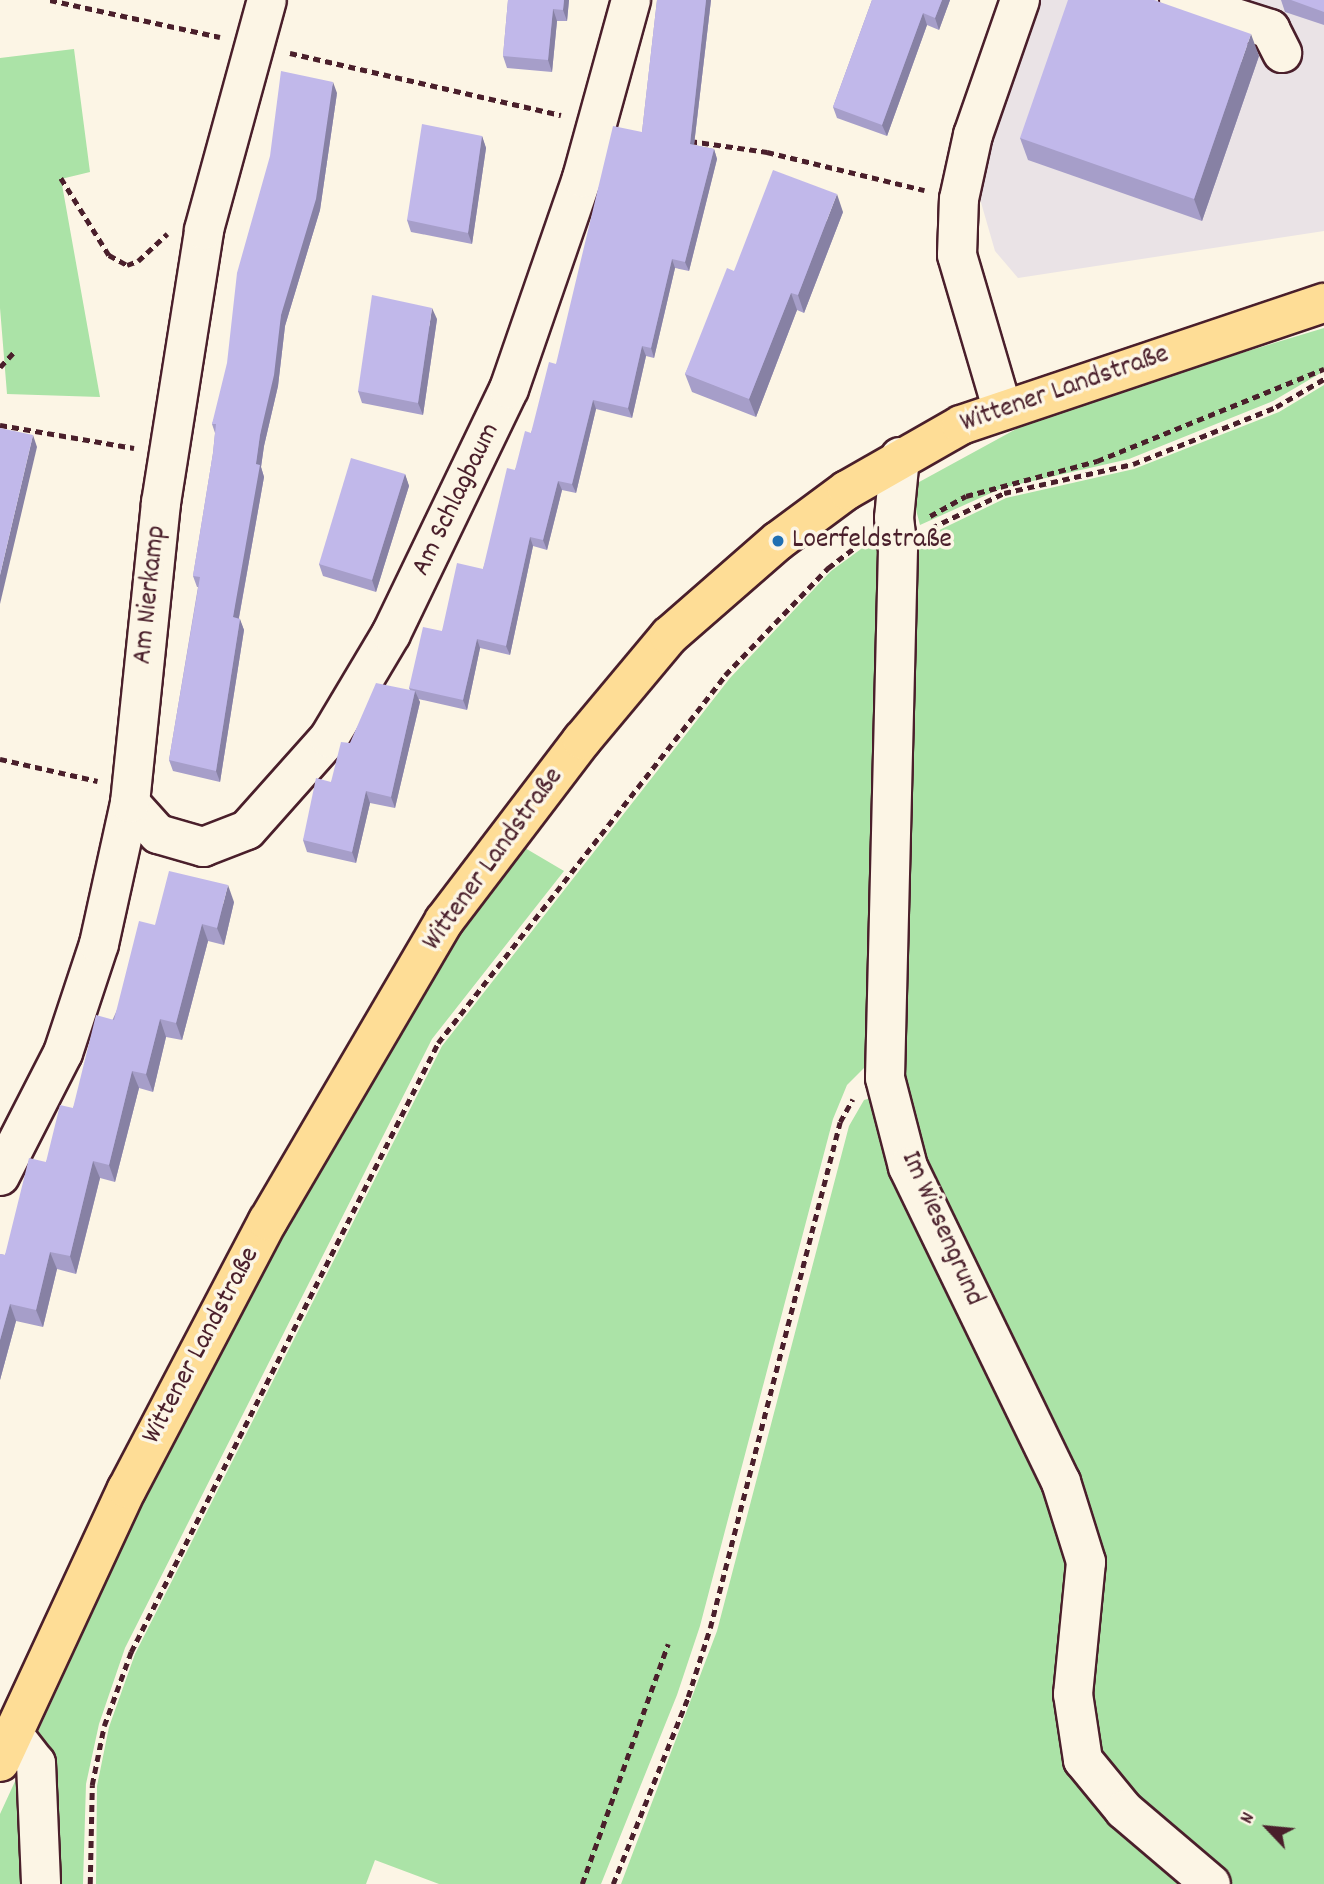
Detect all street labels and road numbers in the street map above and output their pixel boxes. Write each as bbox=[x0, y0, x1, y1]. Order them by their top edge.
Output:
street label: Wittener Landstraße bbox=[956, 339, 1174, 441]
street label: Am Schlagbaum bbox=[406, 418, 508, 582]
street label: Am Nierkamp bbox=[127, 524, 175, 666]
street label: Wittener Landstraße bbox=[416, 762, 572, 958]
street label: Im Wiesengrund bbox=[892, 1146, 990, 1312]
street label: Wittener Landstraße bbox=[136, 1242, 268, 1450]

